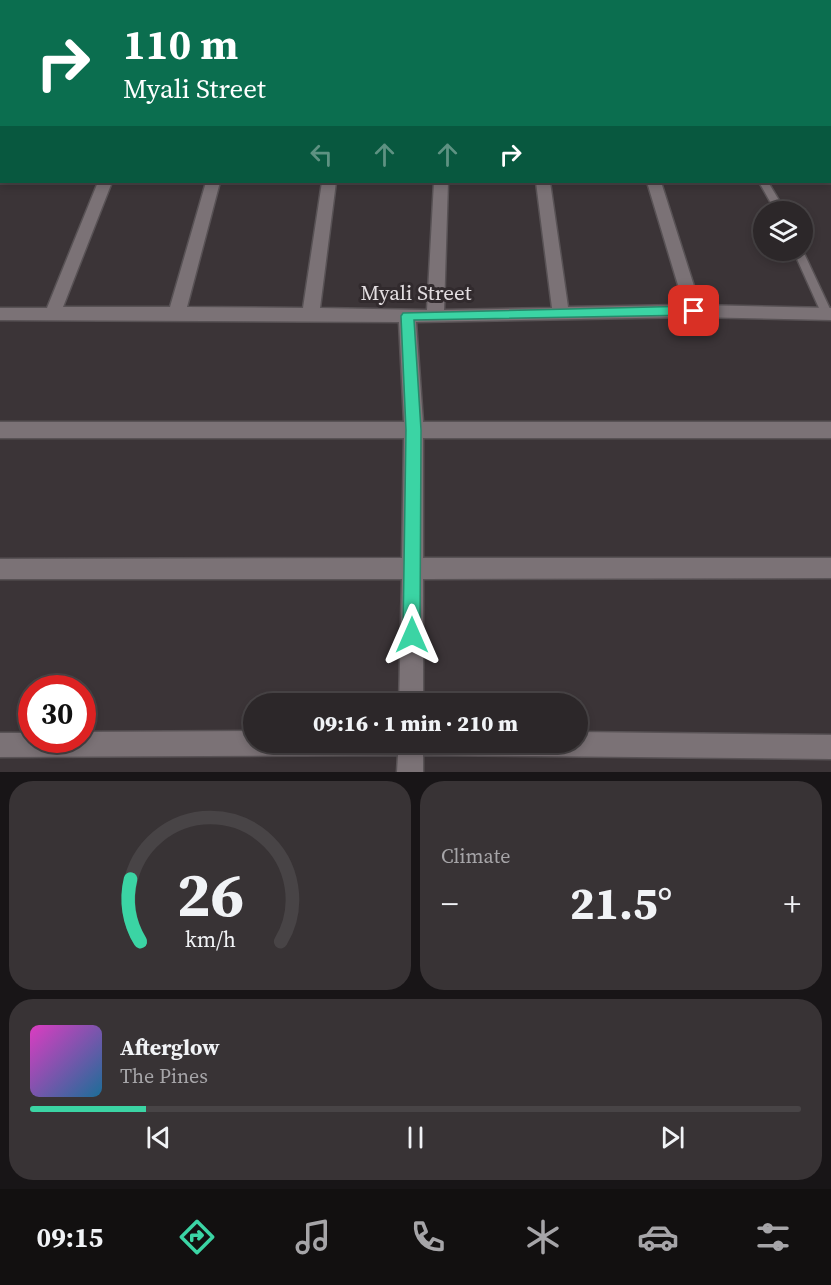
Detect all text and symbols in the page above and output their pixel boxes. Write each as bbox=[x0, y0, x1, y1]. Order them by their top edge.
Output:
text: 110 m bbox=[123, 15, 238, 73]
icon: right bbox=[24, 24, 102, 102]
text: Myali Street bbox=[123, 70, 266, 107]
icon: left bbox=[305, 138, 338, 171]
icon: ahead bbox=[368, 138, 401, 171]
icon: ahead bbox=[431, 138, 464, 171]
icon: right bbox=[494, 138, 527, 171]
map controls bbox=[753, 201, 813, 261]
button: layers bbox=[753, 201, 813, 261]
street label: Myali Street bbox=[360, 278, 472, 307]
pin bbox=[668, 285, 719, 336]
icon: arrive bbox=[677, 294, 710, 327]
position arrow bbox=[380, 603, 444, 667]
speed limit sign: 30 bbox=[18, 675, 96, 753]
text: 09:16 · 1 min · 210 m bbox=[313, 708, 518, 738]
text: Climate bbox=[441, 842, 510, 870]
text: 26 bbox=[176, 851, 244, 937]
text: 21.5° bbox=[570, 872, 672, 934]
text: − bbox=[441, 881, 459, 926]
text: + bbox=[784, 881, 801, 926]
text: km/h bbox=[184, 926, 236, 955]
text: Afterglow bbox=[120, 1032, 220, 1062]
text: The Pines bbox=[120, 1062, 208, 1090]
icon: previous bbox=[142, 1121, 175, 1154]
icon: pause bbox=[399, 1121, 432, 1154]
icon: next bbox=[656, 1121, 689, 1154]
icon: directions bbox=[176, 1216, 218, 1258]
icon: music bbox=[292, 1216, 334, 1258]
icon: phone bbox=[407, 1216, 449, 1258]
icon: climate bbox=[522, 1216, 564, 1258]
icon: car bbox=[637, 1216, 679, 1258]
icon: filters bbox=[752, 1216, 794, 1258]
text: 09:15 bbox=[37, 1219, 103, 1256]

